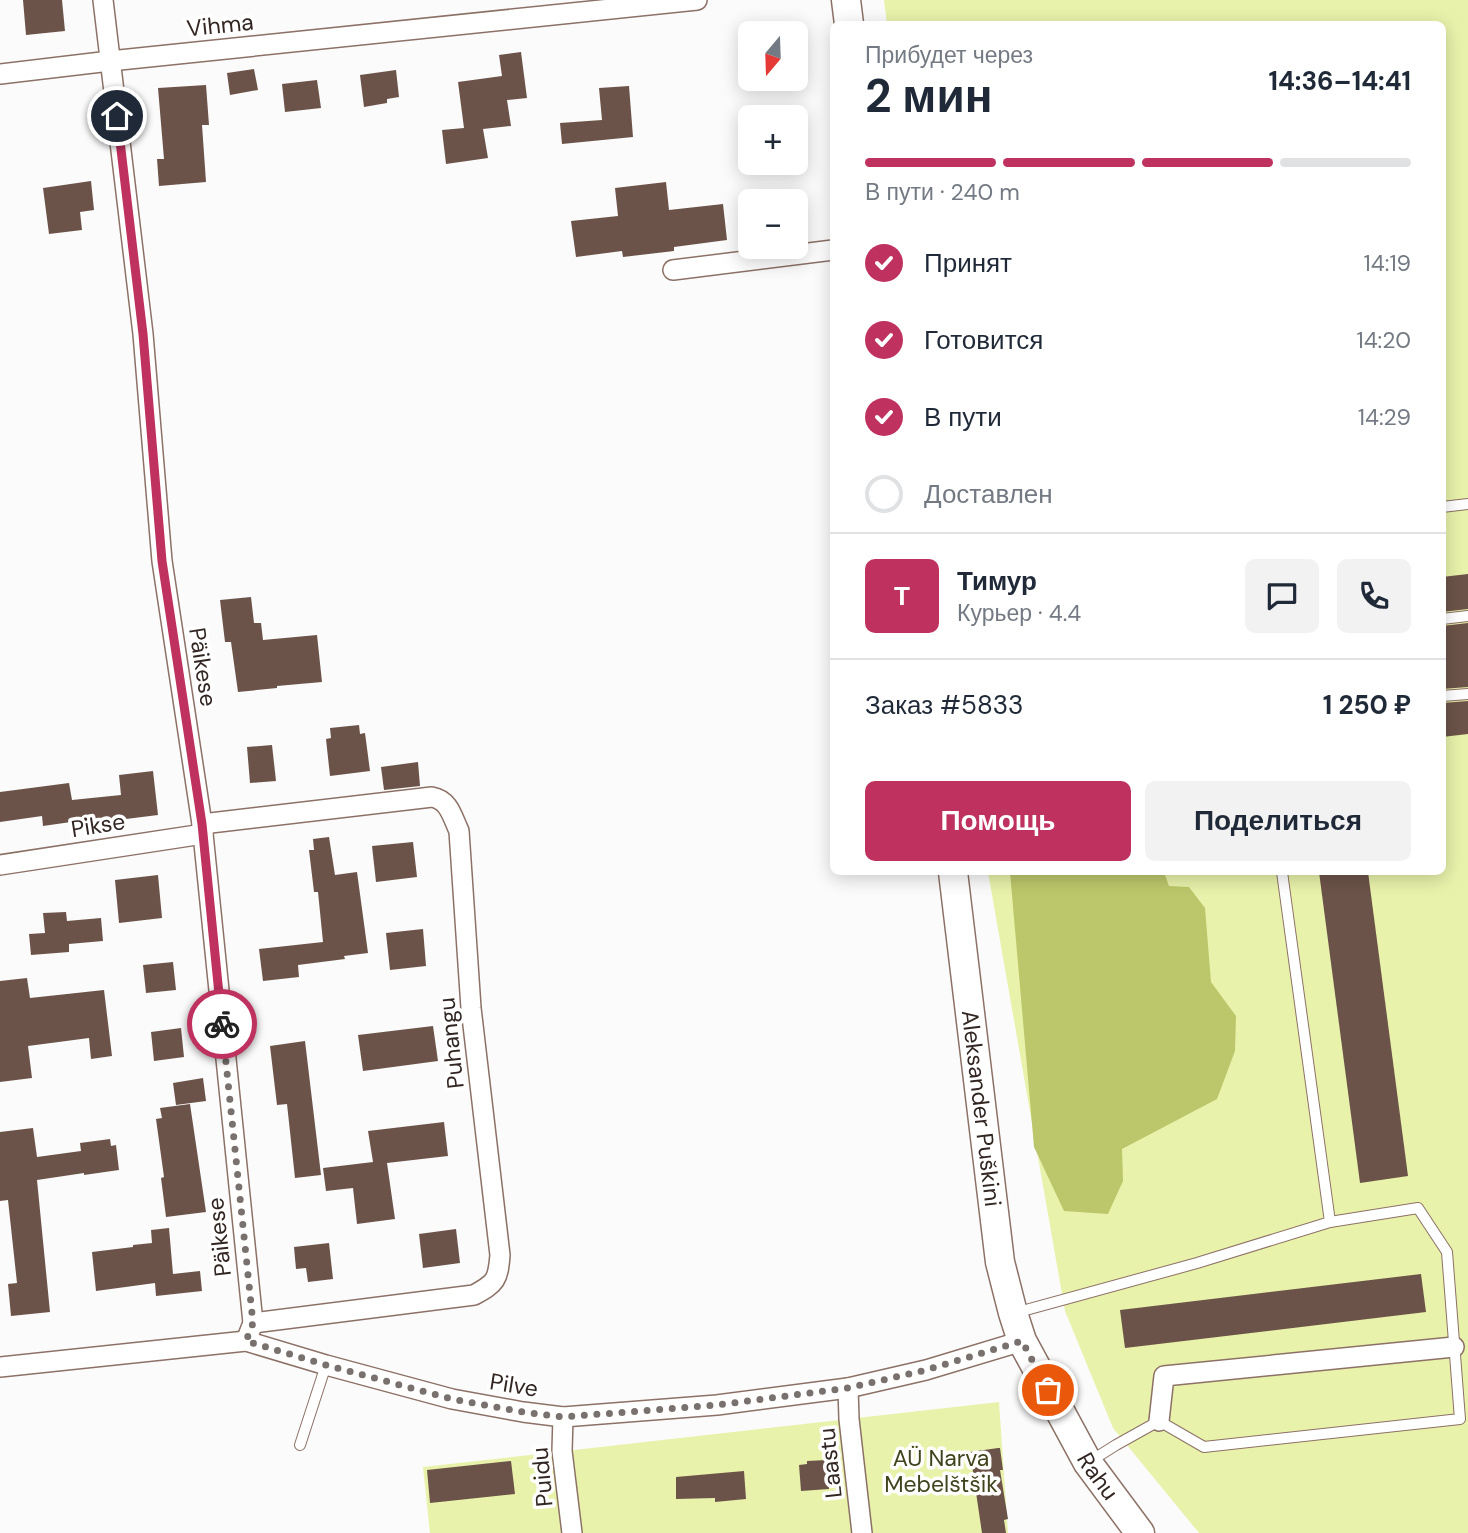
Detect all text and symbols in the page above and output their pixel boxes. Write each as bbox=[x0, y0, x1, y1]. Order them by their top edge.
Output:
street label: Vihma bbox=[185, 7, 255, 43]
north arrow bbox=[738, 21, 808, 91]
map controls bbox=[738, 21, 808, 259]
text: Прибудет через bbox=[865, 40, 1033, 70]
text: 14:36–14:41 bbox=[1268, 64, 1411, 98]
text: 2 мин bbox=[865, 66, 992, 126]
pin bbox=[87, 86, 147, 146]
icon: home bbox=[98, 97, 136, 135]
button: + bbox=[738, 105, 808, 175]
text: В пути · 240 m bbox=[865, 177, 1020, 207]
button: − bbox=[738, 189, 808, 259]
icon: check bbox=[865, 244, 903, 282]
text: Принят bbox=[924, 246, 1012, 280]
text: 14:19 bbox=[1364, 248, 1411, 278]
icon: check bbox=[865, 321, 903, 359]
text: Готовится bbox=[924, 323, 1043, 357]
text: 14:20 bbox=[1356, 325, 1411, 355]
icon: check bbox=[865, 398, 903, 436]
text: В пути bbox=[924, 400, 1002, 434]
text: 14:29 bbox=[1358, 402, 1411, 432]
text: Доставлен bbox=[924, 477, 1053, 511]
button: chat bbox=[1245, 559, 1319, 633]
button: phone bbox=[1337, 559, 1411, 633]
text: Тимур bbox=[957, 564, 1037, 598]
text: Т bbox=[894, 579, 910, 613]
text: Курьер · 4.4 bbox=[957, 598, 1081, 628]
street label: Päikese bbox=[182, 626, 224, 708]
text: Заказ #5833 bbox=[865, 688, 1023, 722]
text: 1 250 ₽ bbox=[1323, 688, 1411, 722]
button: Помощь bbox=[865, 781, 1131, 861]
button: Поделиться bbox=[1145, 781, 1411, 861]
street label: Pikse bbox=[69, 806, 127, 844]
courier bbox=[187, 989, 257, 1059]
street label: Puhangu bbox=[431, 996, 471, 1090]
icon: bike bbox=[203, 1005, 241, 1043]
street label: Aleksander Puškini bbox=[955, 1008, 1008, 1208]
street label: Päikese bbox=[200, 1196, 238, 1278]
pin bbox=[1018, 1360, 1078, 1420]
street label: Pilve bbox=[488, 1366, 540, 1404]
icon: bag bbox=[1029, 1371, 1067, 1409]
street label: Laastu bbox=[811, 1426, 849, 1500]
park label: AÜ Narva Mebelštšik bbox=[884, 1443, 998, 1499]
street label: Puidu bbox=[524, 1446, 560, 1508]
street label: Rahu bbox=[1070, 1447, 1125, 1506]

